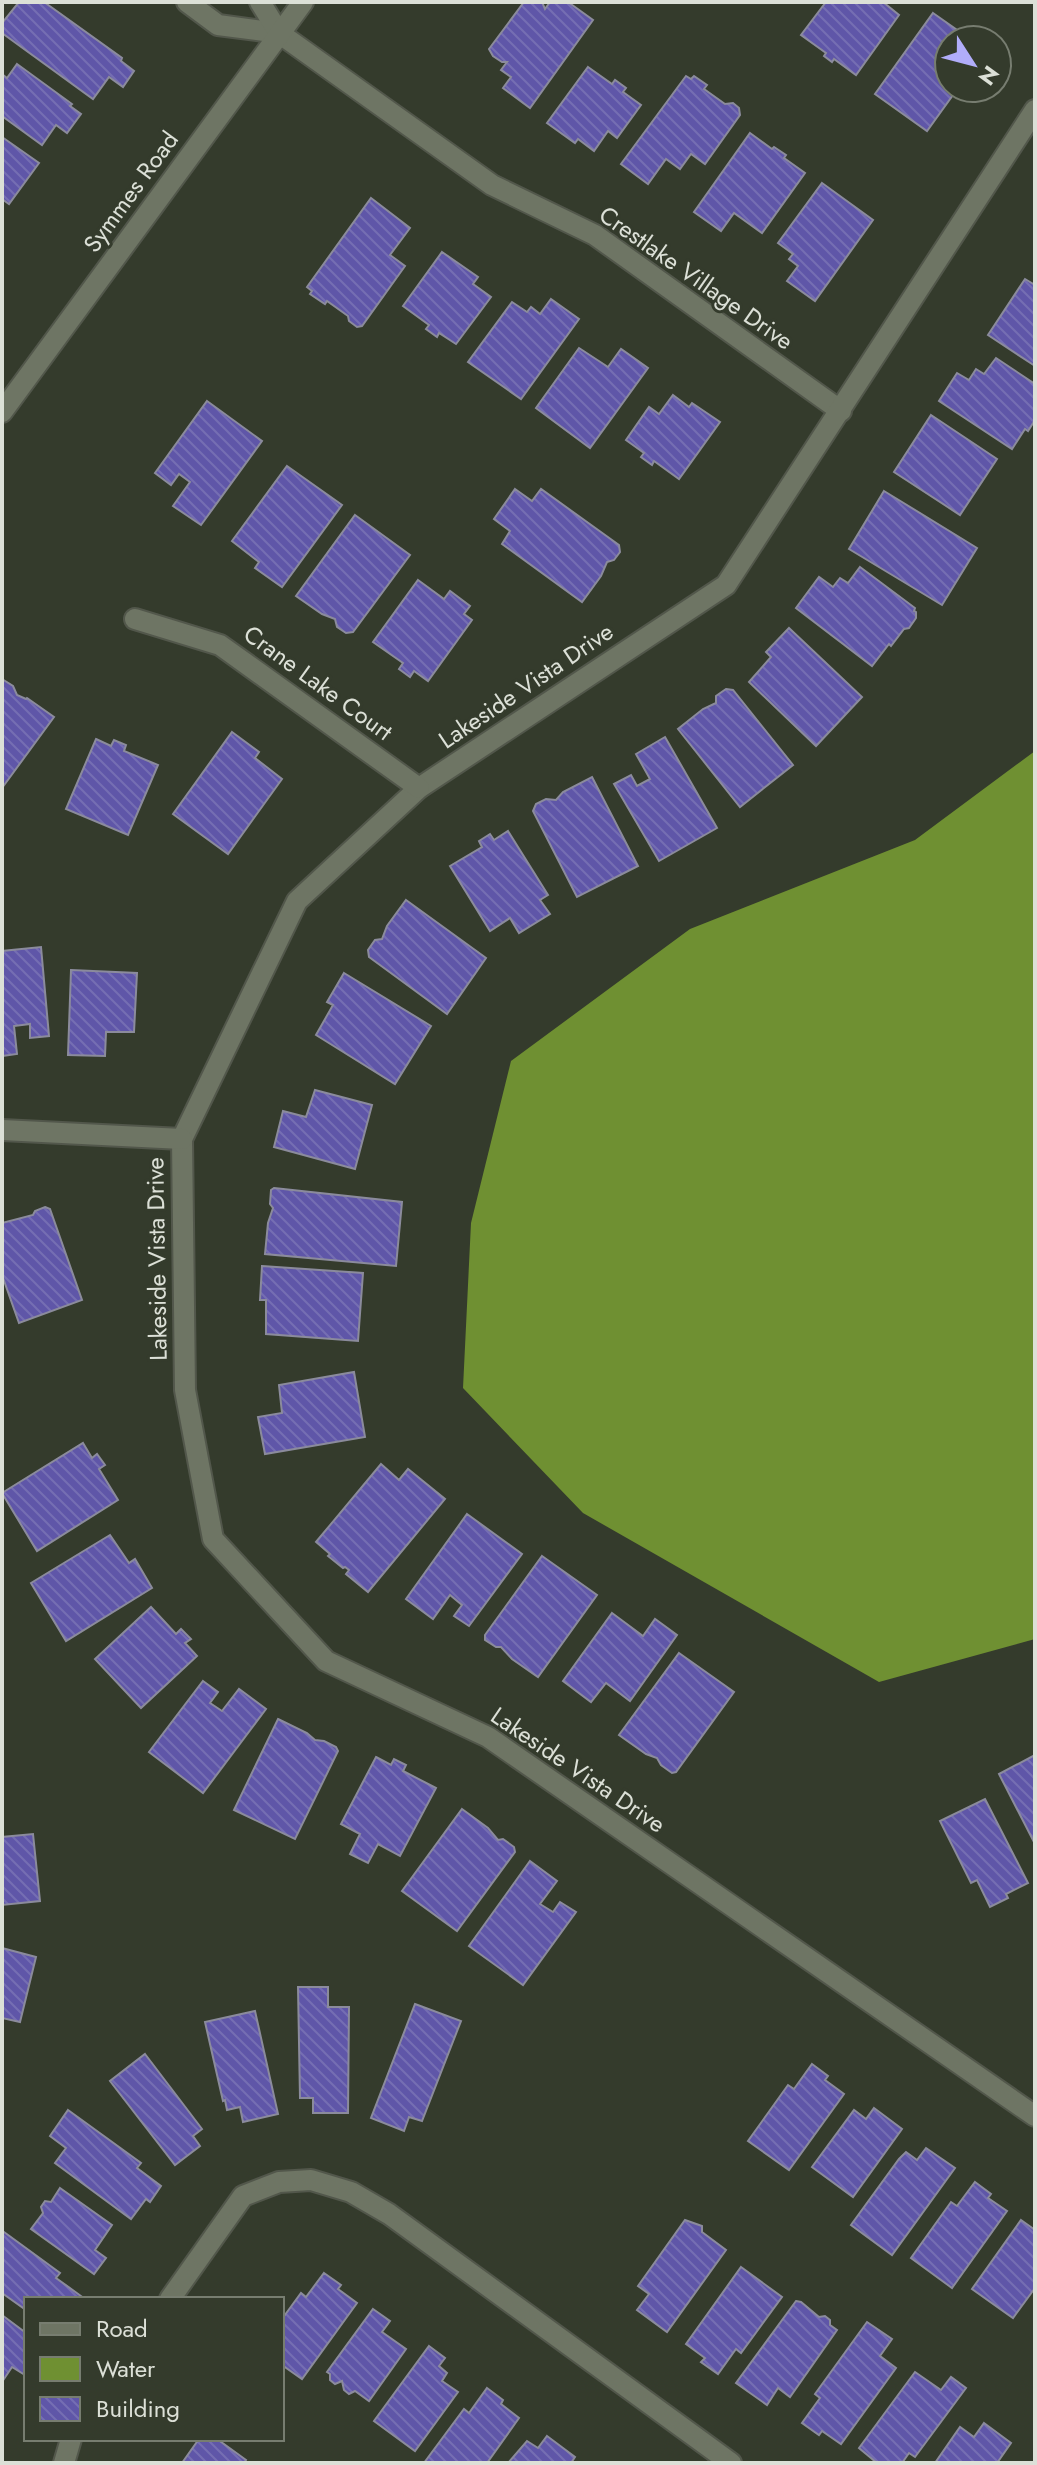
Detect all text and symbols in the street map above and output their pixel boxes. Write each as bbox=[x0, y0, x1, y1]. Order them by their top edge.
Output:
north arrow bbox=[933, 24, 1013, 104]
text: N bbox=[971, 59, 1007, 92]
street label: Symmes Road bbox=[75, 124, 187, 259]
street label: Crestlake Village Drive bbox=[592, 197, 801, 358]
street label: Lakeside Vista Drive bbox=[432, 614, 620, 757]
street label: Crane Lake Court bbox=[237, 617, 400, 749]
street label: Lakeside Vista Drive bbox=[137, 1157, 176, 1361]
street label: Lakeside Vista Drive bbox=[484, 1698, 672, 1841]
legend bbox=[24, 2297, 284, 2441]
text: Road bbox=[96, 2311, 148, 2346]
text: Water bbox=[96, 2351, 156, 2386]
text: Building bbox=[96, 2391, 180, 2426]

